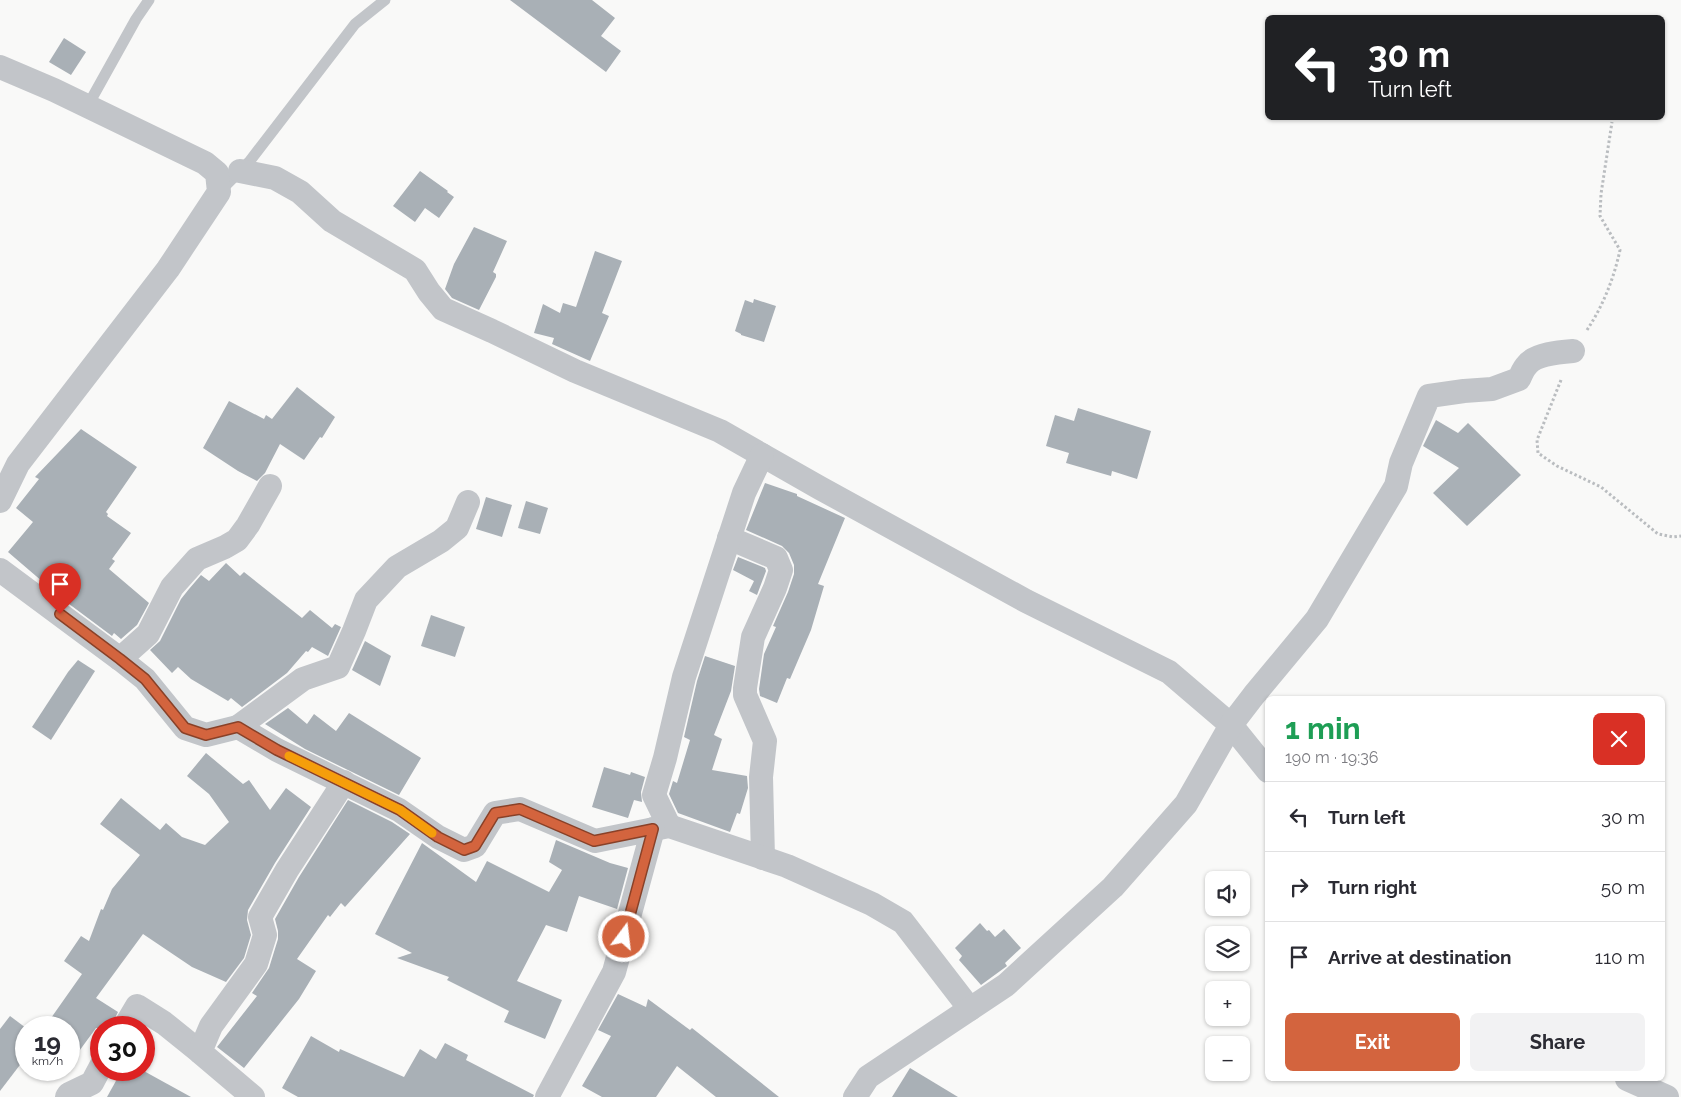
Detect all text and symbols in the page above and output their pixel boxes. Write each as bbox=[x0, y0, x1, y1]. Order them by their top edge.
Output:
text: 30 m bbox=[1368, 34, 1450, 75]
icon: left bbox=[1285, 35, 1350, 100]
text: Turn left bbox=[1368, 76, 1452, 102]
pin bbox=[39, 563, 81, 614]
icon: arrive bbox=[46, 570, 74, 598]
text: 1 min bbox=[1285, 711, 1361, 746]
button: close bbox=[1593, 713, 1645, 765]
text: 190 m · 19:36 bbox=[1285, 748, 1378, 767]
icon: left bbox=[1285, 803, 1313, 831]
text: Turn left bbox=[1328, 806, 1405, 828]
text: 30 m bbox=[1601, 806, 1645, 828]
map controls bbox=[1205, 871, 1250, 1081]
button: sound bbox=[1205, 871, 1250, 916]
icon: right bbox=[1285, 873, 1313, 901]
text: Turn right bbox=[1328, 876, 1417, 898]
text: 50 m bbox=[1601, 876, 1645, 898]
position arrow bbox=[597, 910, 649, 962]
button: layers bbox=[1205, 926, 1250, 971]
icon: arrive bbox=[1285, 943, 1313, 971]
text: Arrive at destination bbox=[1328, 946, 1512, 968]
text: 110 m bbox=[1595, 946, 1645, 968]
button: + bbox=[1205, 981, 1250, 1026]
button: Exit bbox=[1285, 1013, 1460, 1071]
button: Share bbox=[1470, 1013, 1645, 1071]
speed limit sign: 30 bbox=[90, 1016, 155, 1081]
text: 19 bbox=[34, 1027, 61, 1057]
button: − bbox=[1205, 1036, 1250, 1081]
text: km/h bbox=[32, 1054, 63, 1068]

